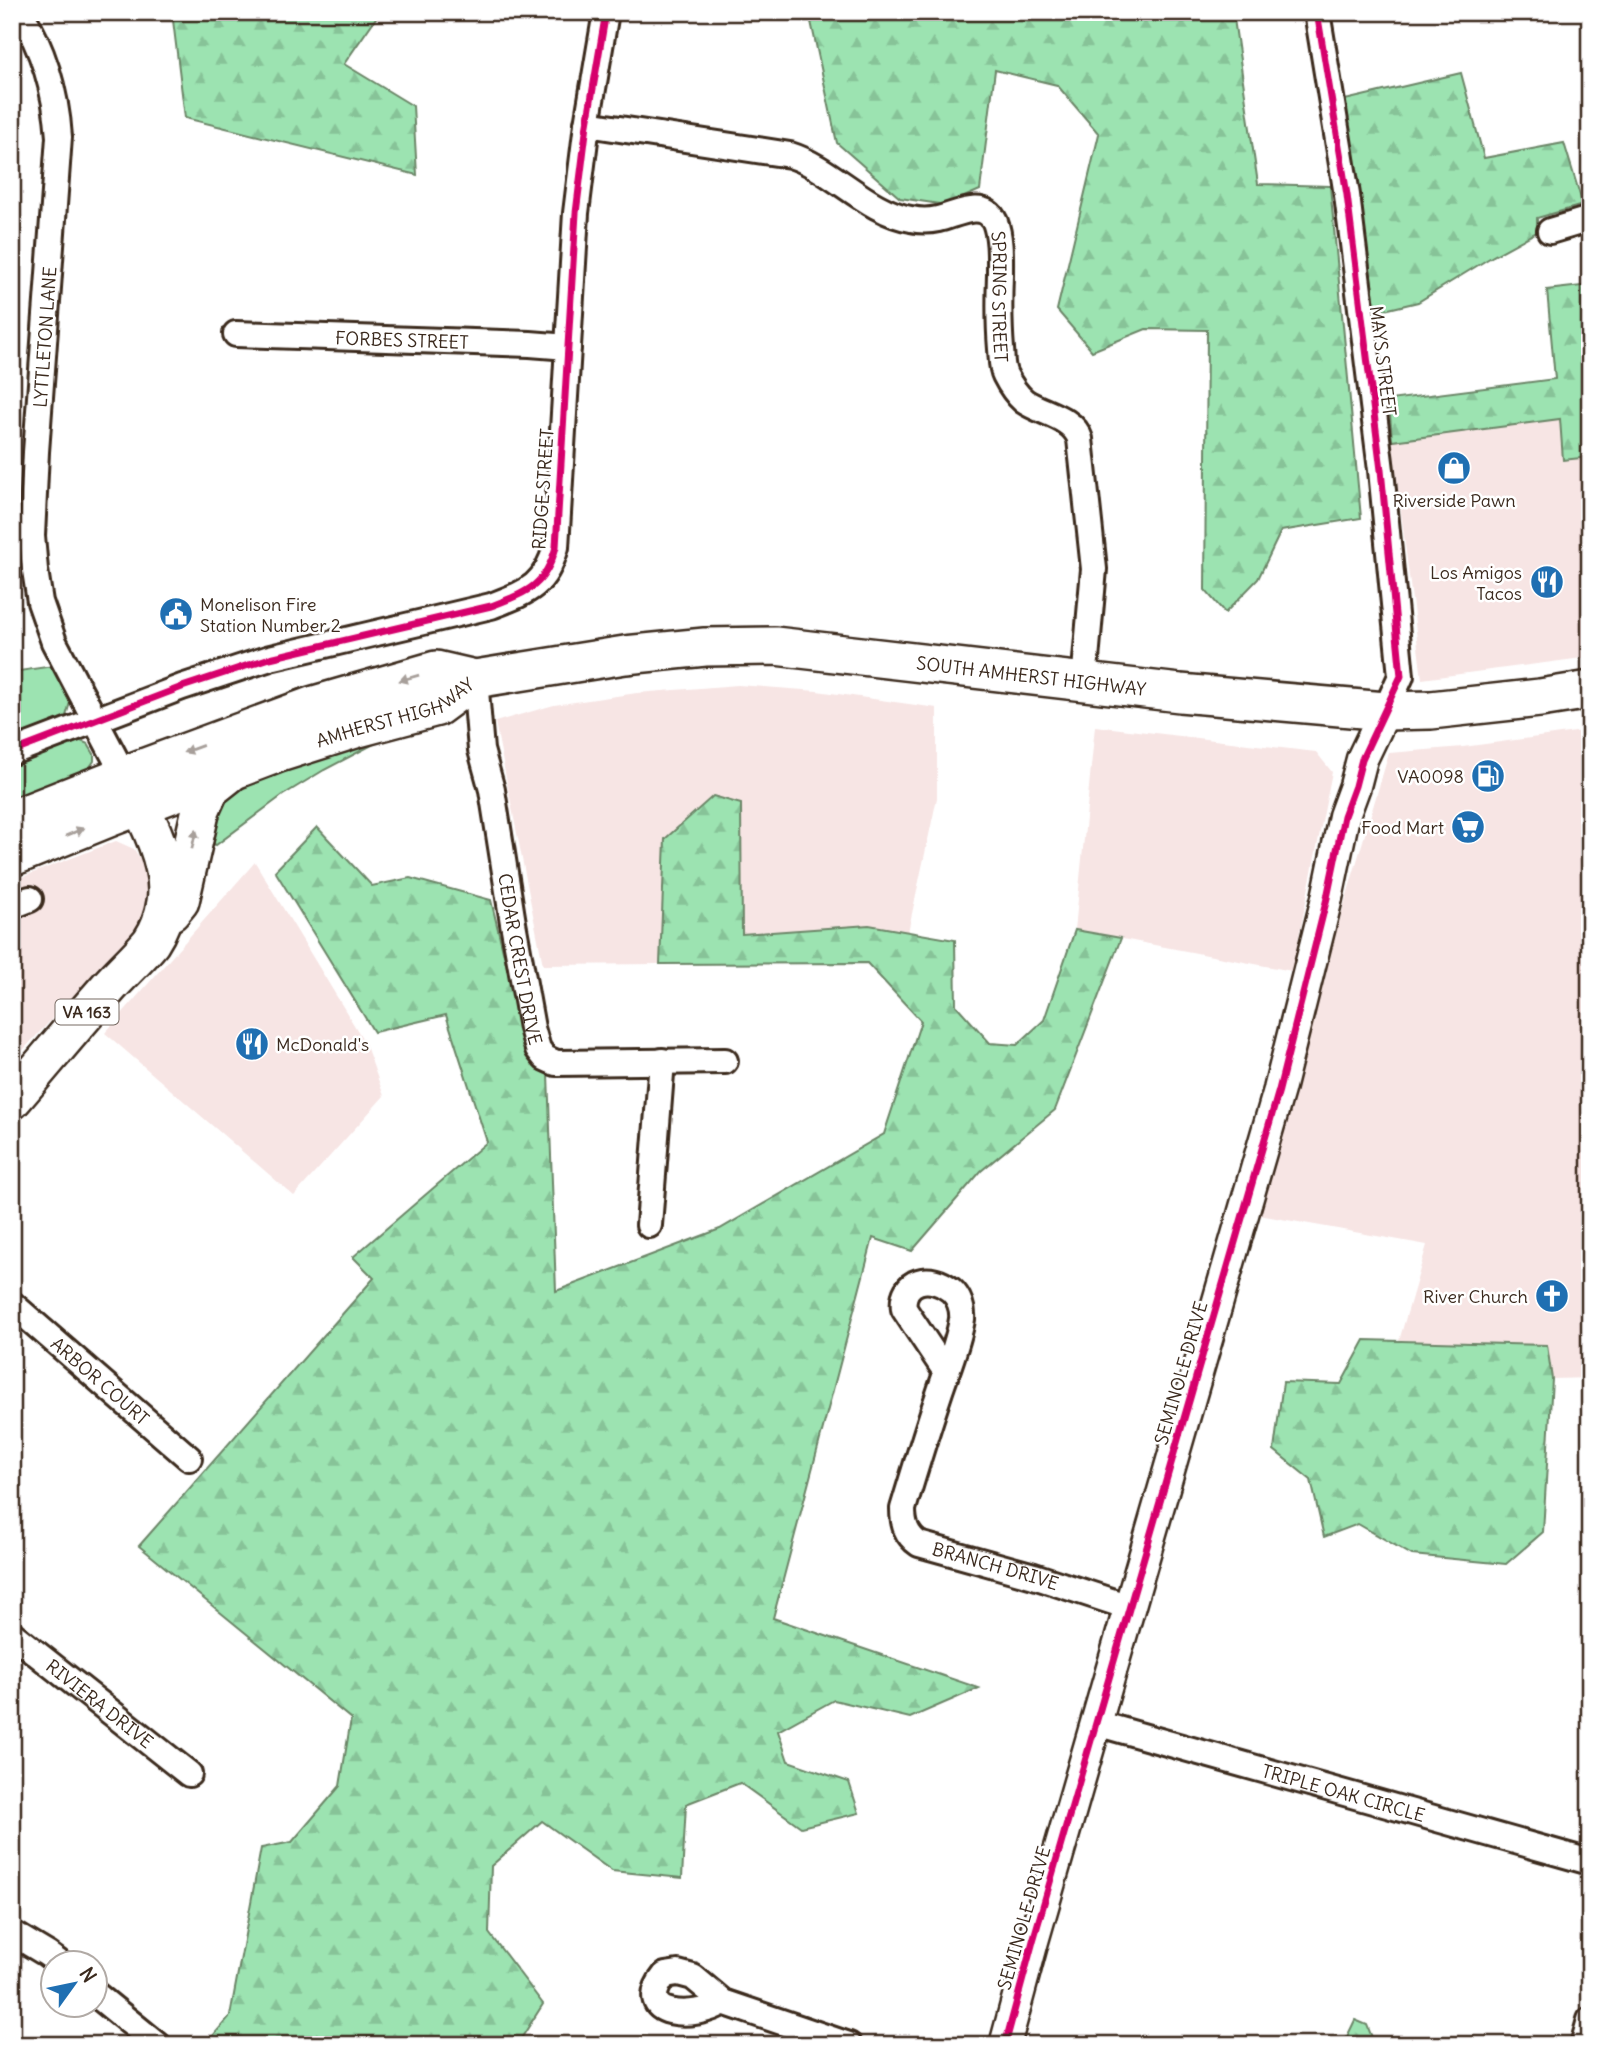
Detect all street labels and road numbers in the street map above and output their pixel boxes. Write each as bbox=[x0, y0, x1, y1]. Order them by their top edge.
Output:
street label: SPRING STREET bbox=[986, 229, 1013, 363]
street label: LYTTLETON LANE bbox=[29, 266, 61, 408]
street label: MAYS STREET bbox=[1365, 304, 1401, 418]
street label: FORBES STREET bbox=[335, 326, 469, 353]
street label: RIDGE STREET bbox=[527, 428, 559, 550]
street label: SOUTH AMHERST HIGHWAY bbox=[915, 651, 1147, 700]
street label: AMHERST HIGHWAY bbox=[313, 672, 478, 752]
street label: CEDAR CREST DRIVE bbox=[494, 872, 548, 1047]
road number: VA 163 bbox=[56, 1000, 119, 1024]
street label: SEMINOLE DRIVE bbox=[1150, 1299, 1212, 1447]
street label: ARBOR COURT bbox=[46, 1332, 154, 1430]
street label: BRANCH DRIVE bbox=[930, 1537, 1062, 1595]
street label: RIVIERA DRIVE bbox=[42, 1654, 158, 1753]
street label: TRIPLE OAK CIRCLE bbox=[1259, 1759, 1428, 1827]
street label: SEMINOLE DRIVE bbox=[993, 1844, 1055, 1992]

